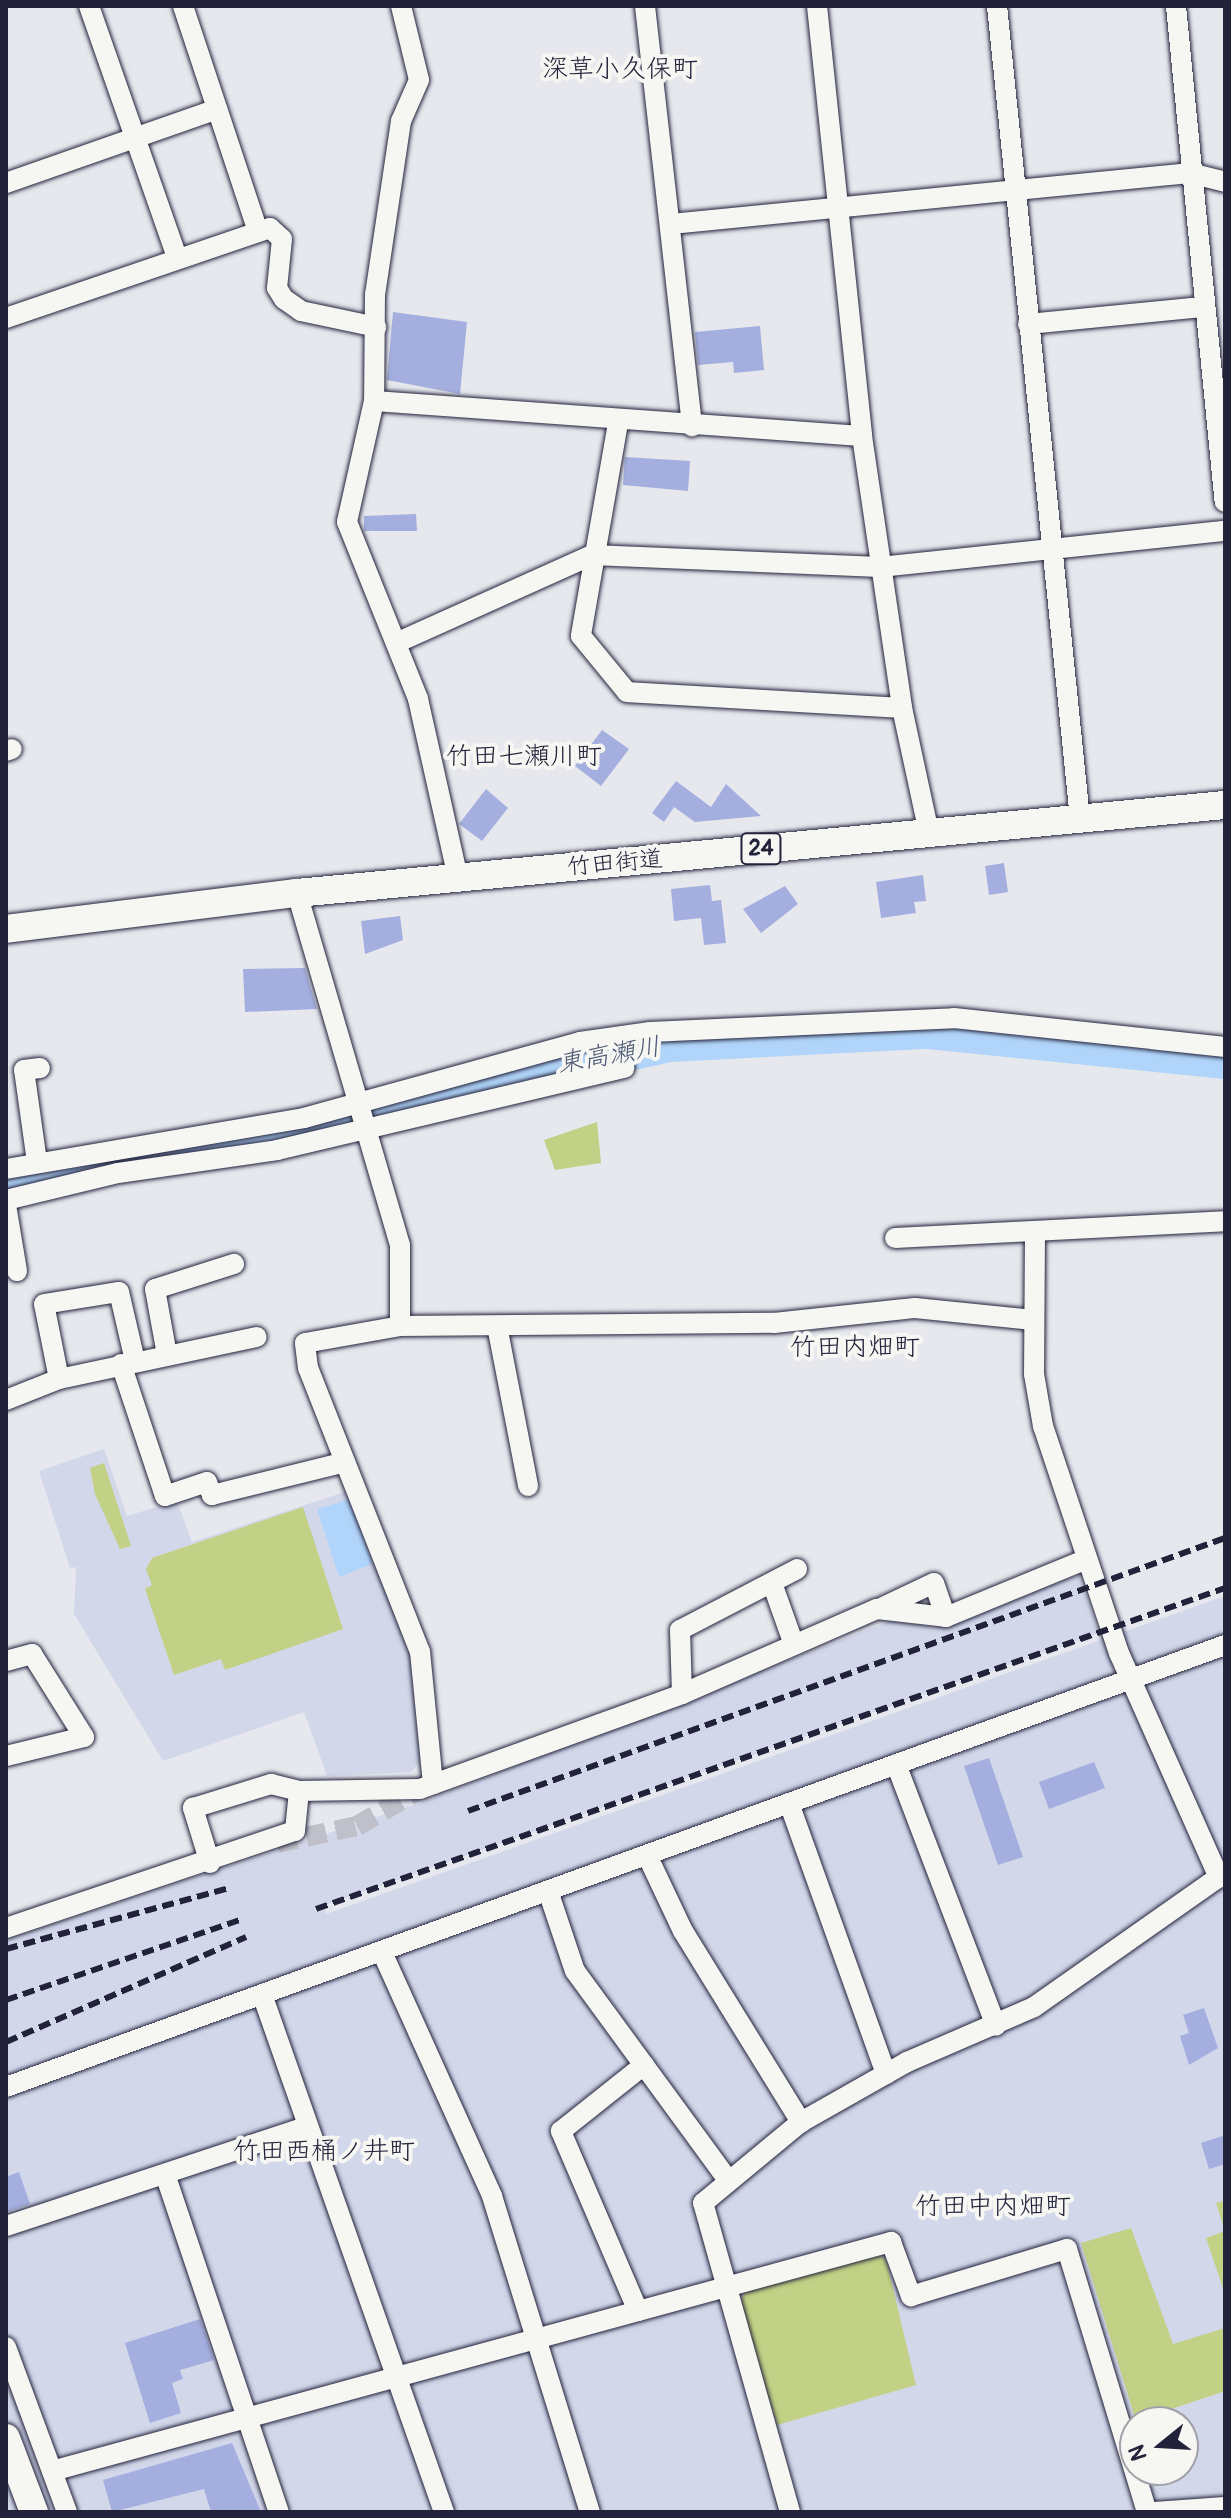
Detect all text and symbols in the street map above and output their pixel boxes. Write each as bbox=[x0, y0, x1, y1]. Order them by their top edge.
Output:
district label: 深草小久保町 bbox=[542, 54, 698, 86]
district label: 竹田七瀬川町 bbox=[446, 741, 602, 773]
road number: 24 bbox=[739, 831, 783, 867]
street label: 竹田街道 bbox=[566, 844, 664, 882]
water label: 東高瀬川 bbox=[555, 1032, 663, 1080]
district label: 竹田内畑町 bbox=[790, 1332, 920, 1364]
district label: 竹田西桶ノ井町 bbox=[233, 2136, 415, 2168]
district label: 竹田中内畑町 bbox=[915, 2191, 1071, 2223]
north arrow bbox=[1119, 2406, 1199, 2486]
text: N bbox=[1122, 2441, 1154, 2464]

